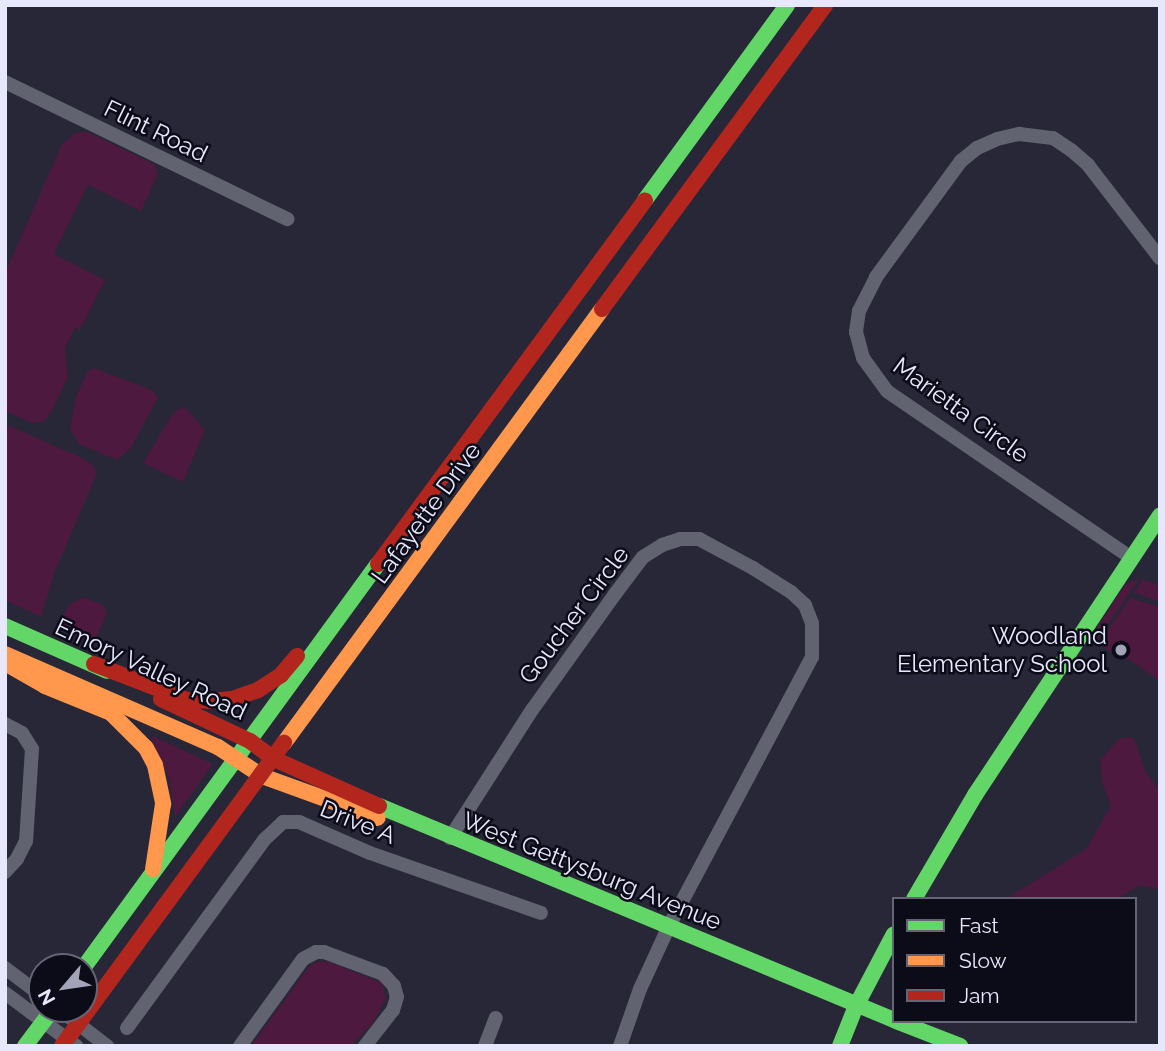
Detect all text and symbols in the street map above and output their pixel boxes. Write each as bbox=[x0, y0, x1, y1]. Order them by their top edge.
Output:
street label: Flint Road bbox=[100, 94, 212, 168]
street label: Marietta Circle bbox=[888, 351, 1034, 469]
street label: Lafayette Drive bbox=[365, 437, 487, 589]
street label: Goucher Circle bbox=[513, 540, 635, 690]
street label: Emory Valley Road bbox=[50, 612, 252, 726]
place label: Woodland Elementary School bbox=[896, 622, 1107, 678]
marker: Woodland Elementary School bbox=[1113, 642, 1129, 658]
street label: Drive A bbox=[316, 794, 400, 850]
street label: West Gettysburg Avenue bbox=[458, 806, 726, 936]
legend bbox=[892, 897, 1137, 1023]
text: Fast bbox=[959, 913, 999, 938]
text: Slow bbox=[959, 948, 1007, 973]
north arrow bbox=[28, 953, 98, 1023]
text: Jam bbox=[959, 983, 1000, 1008]
text: N bbox=[33, 986, 60, 1009]

